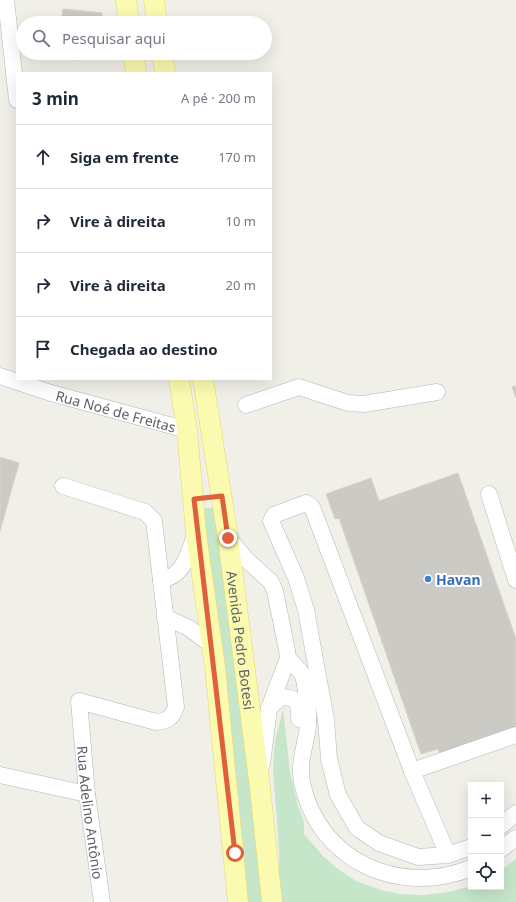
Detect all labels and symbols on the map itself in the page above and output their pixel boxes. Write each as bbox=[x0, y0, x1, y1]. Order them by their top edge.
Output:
street label: Rua Noé de Freitas bbox=[54, 385, 178, 436]
route end bbox=[219, 529, 237, 547]
street label: Avenida Pedro Botesi bbox=[223, 570, 259, 711]
place label: Havan bbox=[436, 570, 481, 589]
marker: Havan bbox=[423, 574, 433, 584]
street label: Rua Adelino Antônio bbox=[73, 745, 108, 880]
route start bbox=[226, 844, 244, 862]

